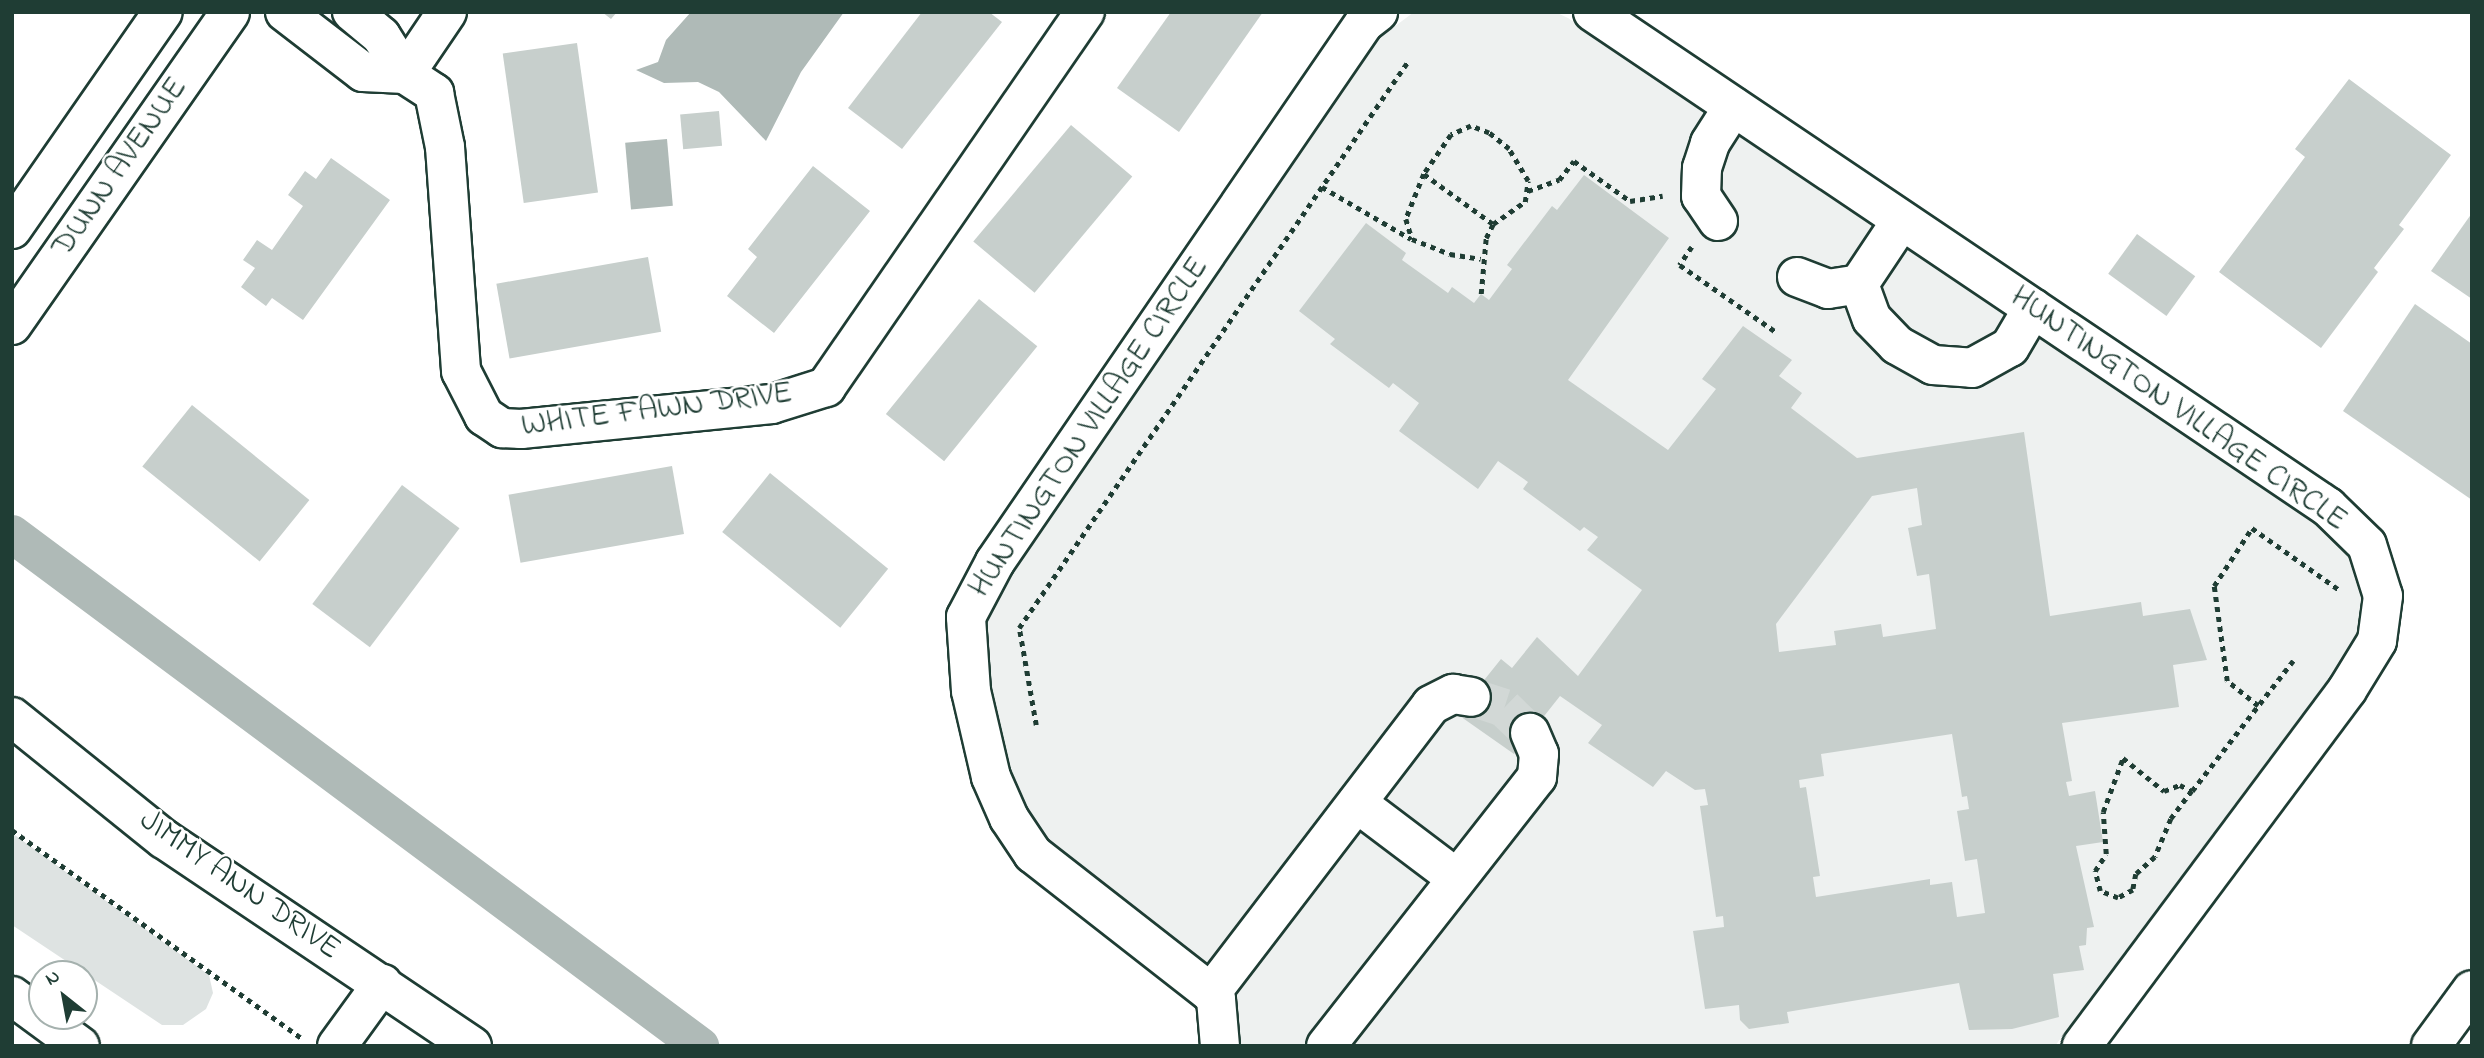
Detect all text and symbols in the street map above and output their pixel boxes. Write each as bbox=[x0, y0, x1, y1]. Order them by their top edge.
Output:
street label: DUNN AVENUE bbox=[45, 71, 197, 265]
street label: HUNTINGTON VILLAGE CIRCLE bbox=[962, 251, 1218, 605]
street label: HUNTINGTON VILLAGE CIRCLE bbox=[2002, 279, 2354, 541]
street label: WHITE FAWN DRIVE bbox=[519, 375, 795, 447]
street label: JIMMY ANN DRIVE bbox=[131, 802, 347, 970]
north arrow bbox=[28, 960, 98, 1030]
text: N bbox=[40, 963, 65, 993]

